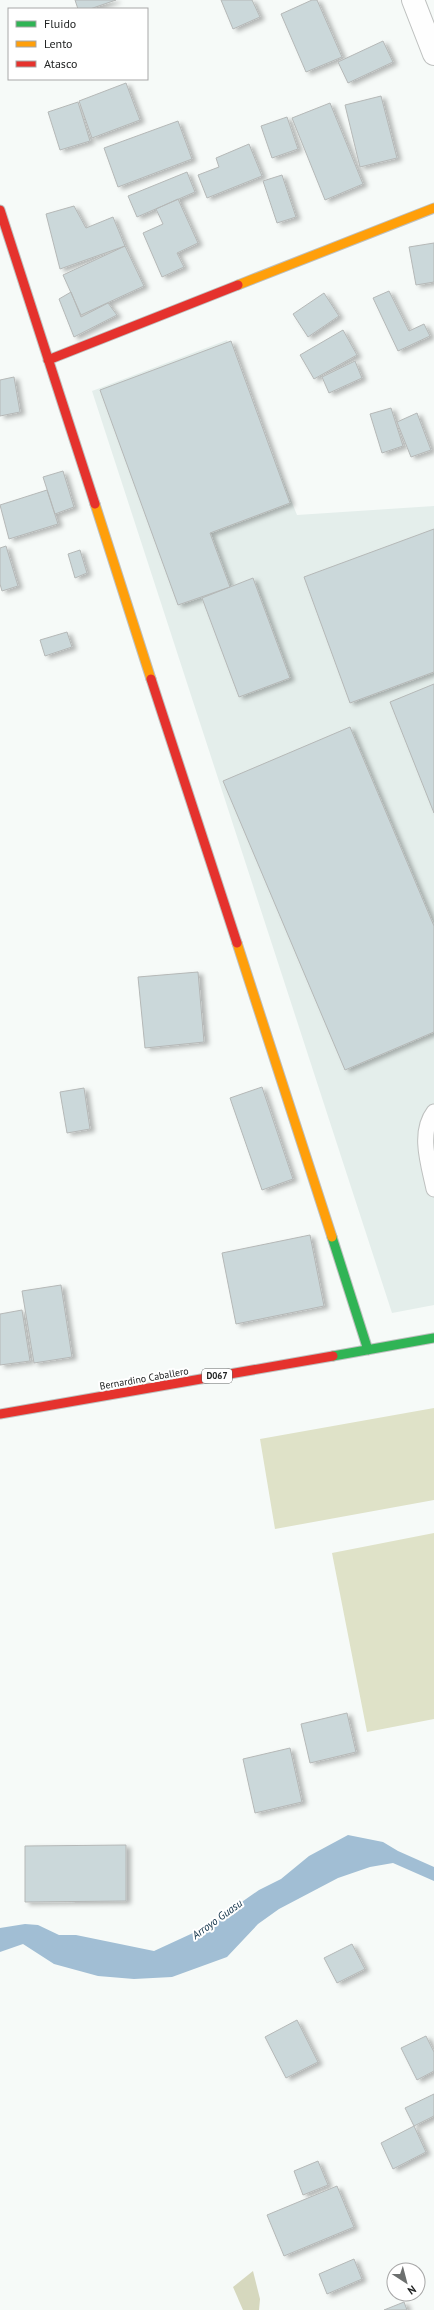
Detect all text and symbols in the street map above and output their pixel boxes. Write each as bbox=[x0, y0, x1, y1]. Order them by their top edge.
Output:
legend bbox=[8, 8, 148, 80]
text: Fluido bbox=[44, 16, 76, 31]
text: Lento bbox=[44, 36, 73, 51]
text: Atasco bbox=[44, 56, 77, 71]
street label: Bernardino Caballero bbox=[99, 1364, 190, 1393]
road number: D067 bbox=[202, 1369, 232, 1383]
water label: Arroyo Guasu bbox=[188, 1896, 245, 1943]
north arrow bbox=[386, 2262, 426, 2302]
text: N bbox=[405, 2282, 419, 2298]

